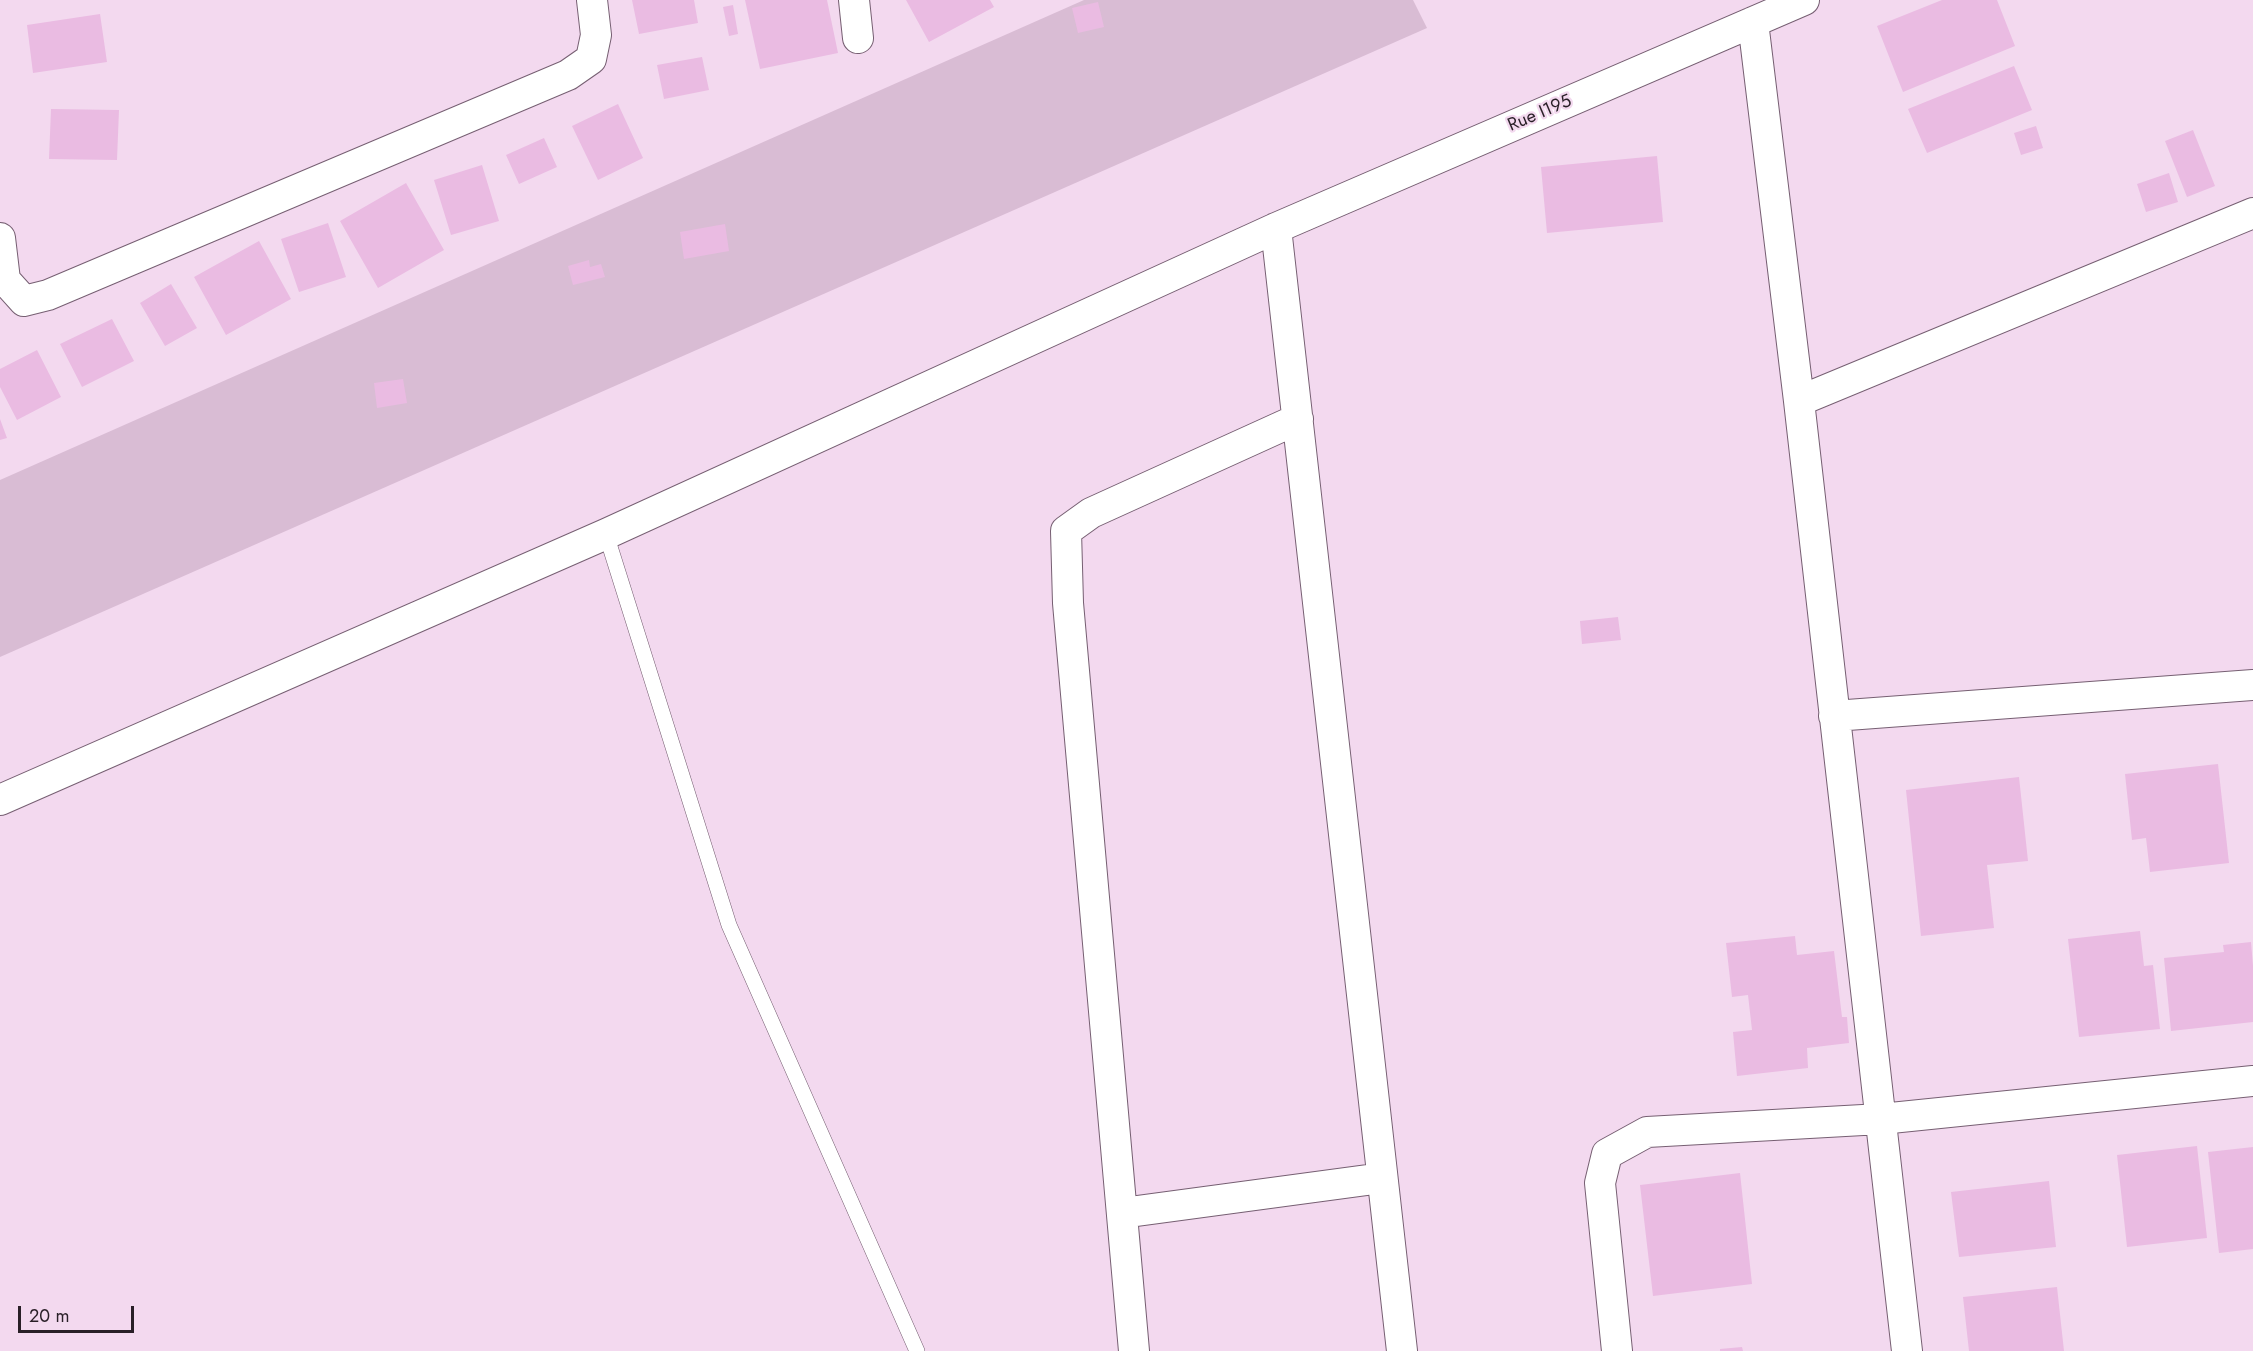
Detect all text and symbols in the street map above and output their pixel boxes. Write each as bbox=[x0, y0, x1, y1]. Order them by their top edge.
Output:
street label: Rue I195 bbox=[1505, 91, 1575, 137]
scale bar bbox=[21, 1294, 136, 1332]
text: 20 m bbox=[29, 1303, 69, 1329]

